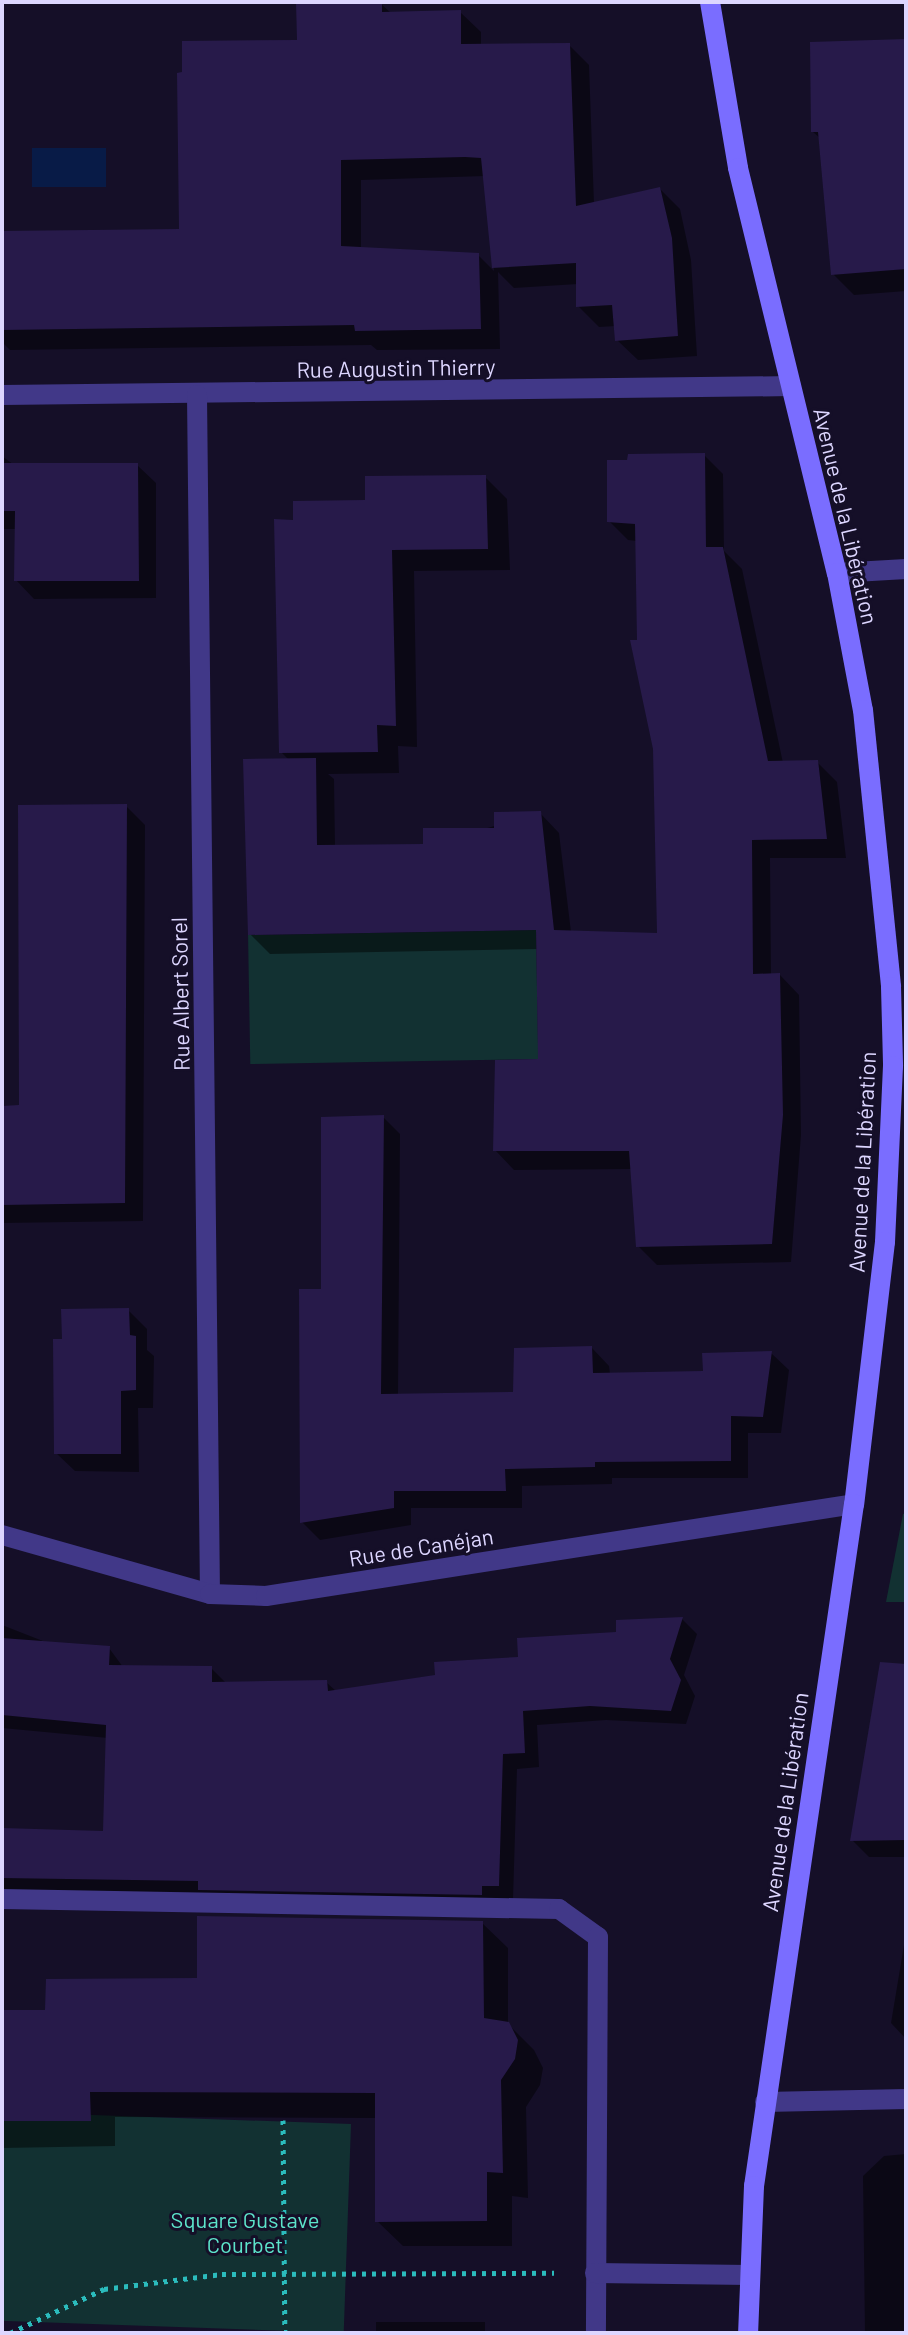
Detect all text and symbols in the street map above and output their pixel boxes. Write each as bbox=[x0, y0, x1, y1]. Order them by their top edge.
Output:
street label: Rue Augustin Thierry bbox=[296, 353, 496, 383]
street label: Avenue de la Libération bbox=[808, 405, 884, 627]
street label: Rue Albert Sorel bbox=[165, 917, 195, 1071]
street label: Avenue de la Libération bbox=[843, 1051, 881, 1273]
street label: Rue de Canéjan bbox=[347, 1523, 495, 1571]
street label: Avenue de la Libération bbox=[757, 1691, 813, 1913]
park label: Square Gustave Courbet bbox=[171, 2206, 319, 2258]

